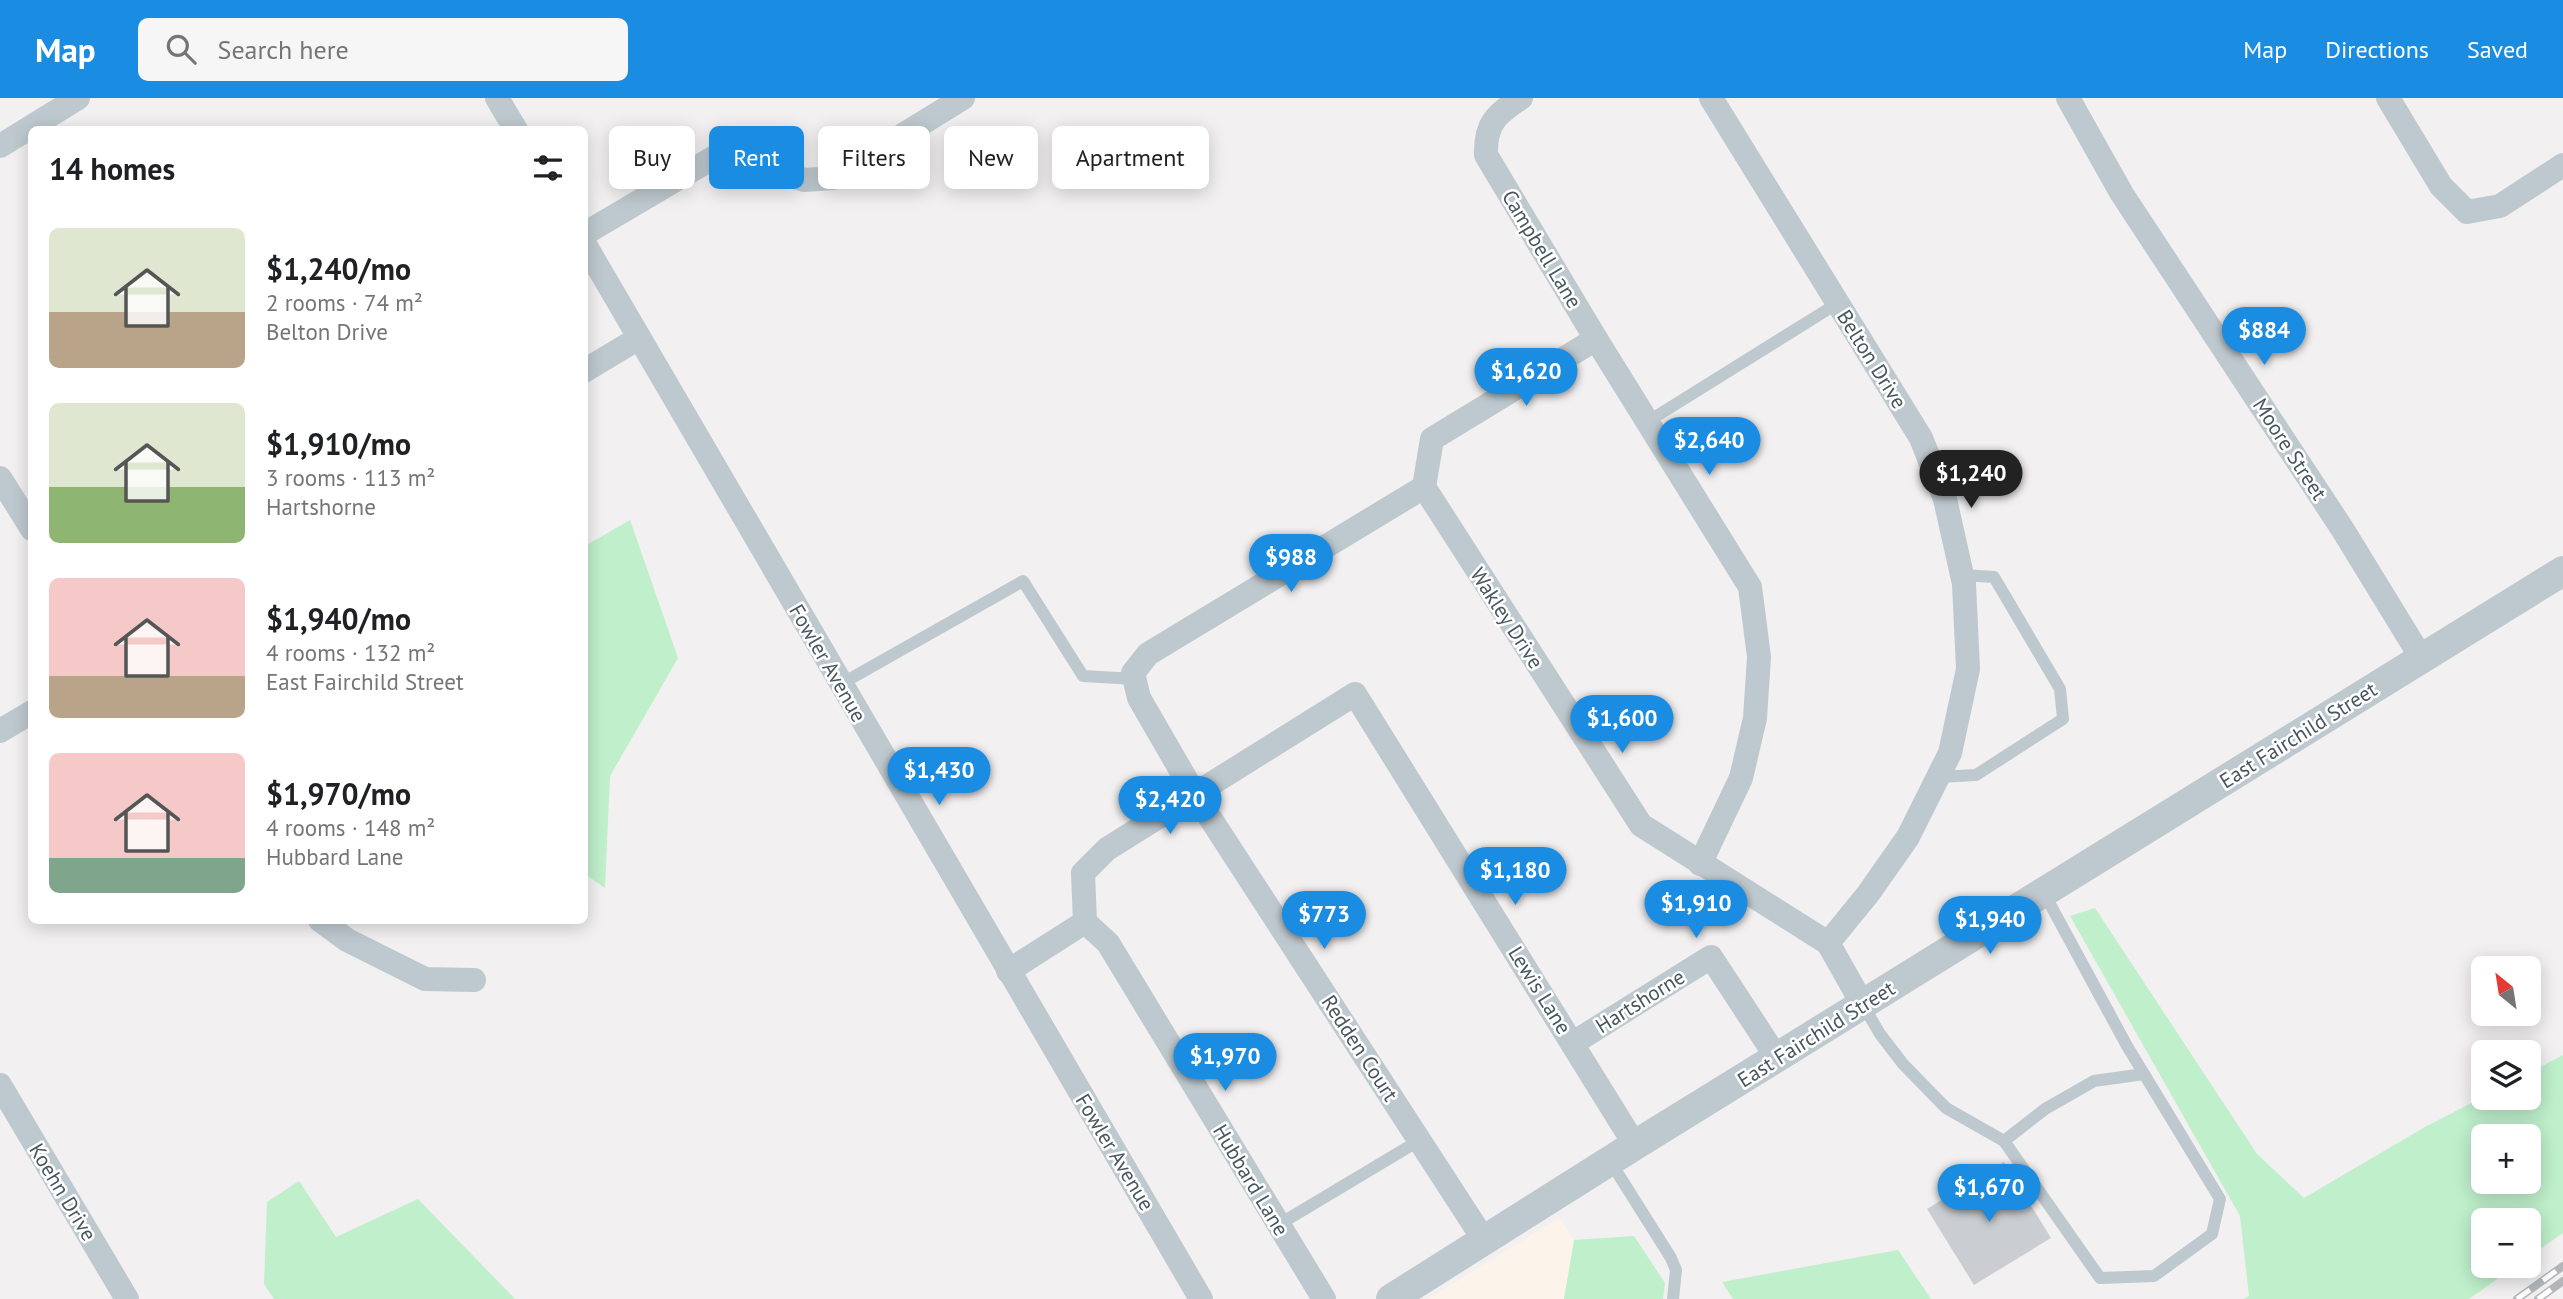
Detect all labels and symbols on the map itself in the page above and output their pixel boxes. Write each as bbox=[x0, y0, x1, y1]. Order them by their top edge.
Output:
street label: Campbell Lane bbox=[1496, 185, 1588, 313]
street label: Belton Drive bbox=[1831, 305, 1913, 413]
pin: $884 bbox=[2223, 308, 2305, 367]
pin: $1,620 bbox=[1469, 348, 1583, 408]
street label: Moore Street bbox=[2247, 393, 2333, 505]
pin: $2,640 bbox=[1652, 418, 1766, 477]
pin: $1,240 bbox=[1914, 450, 2028, 510]
pin: $988 bbox=[1250, 534, 1332, 594]
street label: Wakley Drive bbox=[1464, 562, 1550, 674]
street label: Fowler Avenue bbox=[783, 599, 873, 727]
street label: East Fairchild Street bbox=[2214, 676, 2382, 794]
pin: $1,600 bbox=[1565, 696, 1679, 755]
pin: $1,430 bbox=[882, 748, 996, 807]
pin: $2,420 bbox=[1113, 776, 1227, 836]
pin: $1,180 bbox=[1458, 848, 1572, 907]
pin: $1,910 bbox=[1639, 880, 1753, 940]
pin: $773 bbox=[1283, 892, 1365, 951]
pin: $1,940 bbox=[1933, 896, 2047, 956]
street label: Lewis Lane bbox=[1502, 941, 1578, 1039]
north arrow bbox=[2471, 956, 2541, 1026]
street label: Hartshorne bbox=[1590, 963, 1690, 1039]
street label: East Fairchild Street bbox=[1732, 975, 1900, 1093]
street label: Redden Court bbox=[1316, 990, 1404, 1106]
pin: $1,970 bbox=[1168, 1034, 1282, 1093]
street label: Fowler Avenue bbox=[1069, 1089, 1161, 1215]
street label: Hubbard Lane bbox=[1207, 1119, 1295, 1241]
street label: Koehn Drive bbox=[23, 1138, 103, 1246]
pin: $1,670 bbox=[1932, 1164, 2046, 1224]

